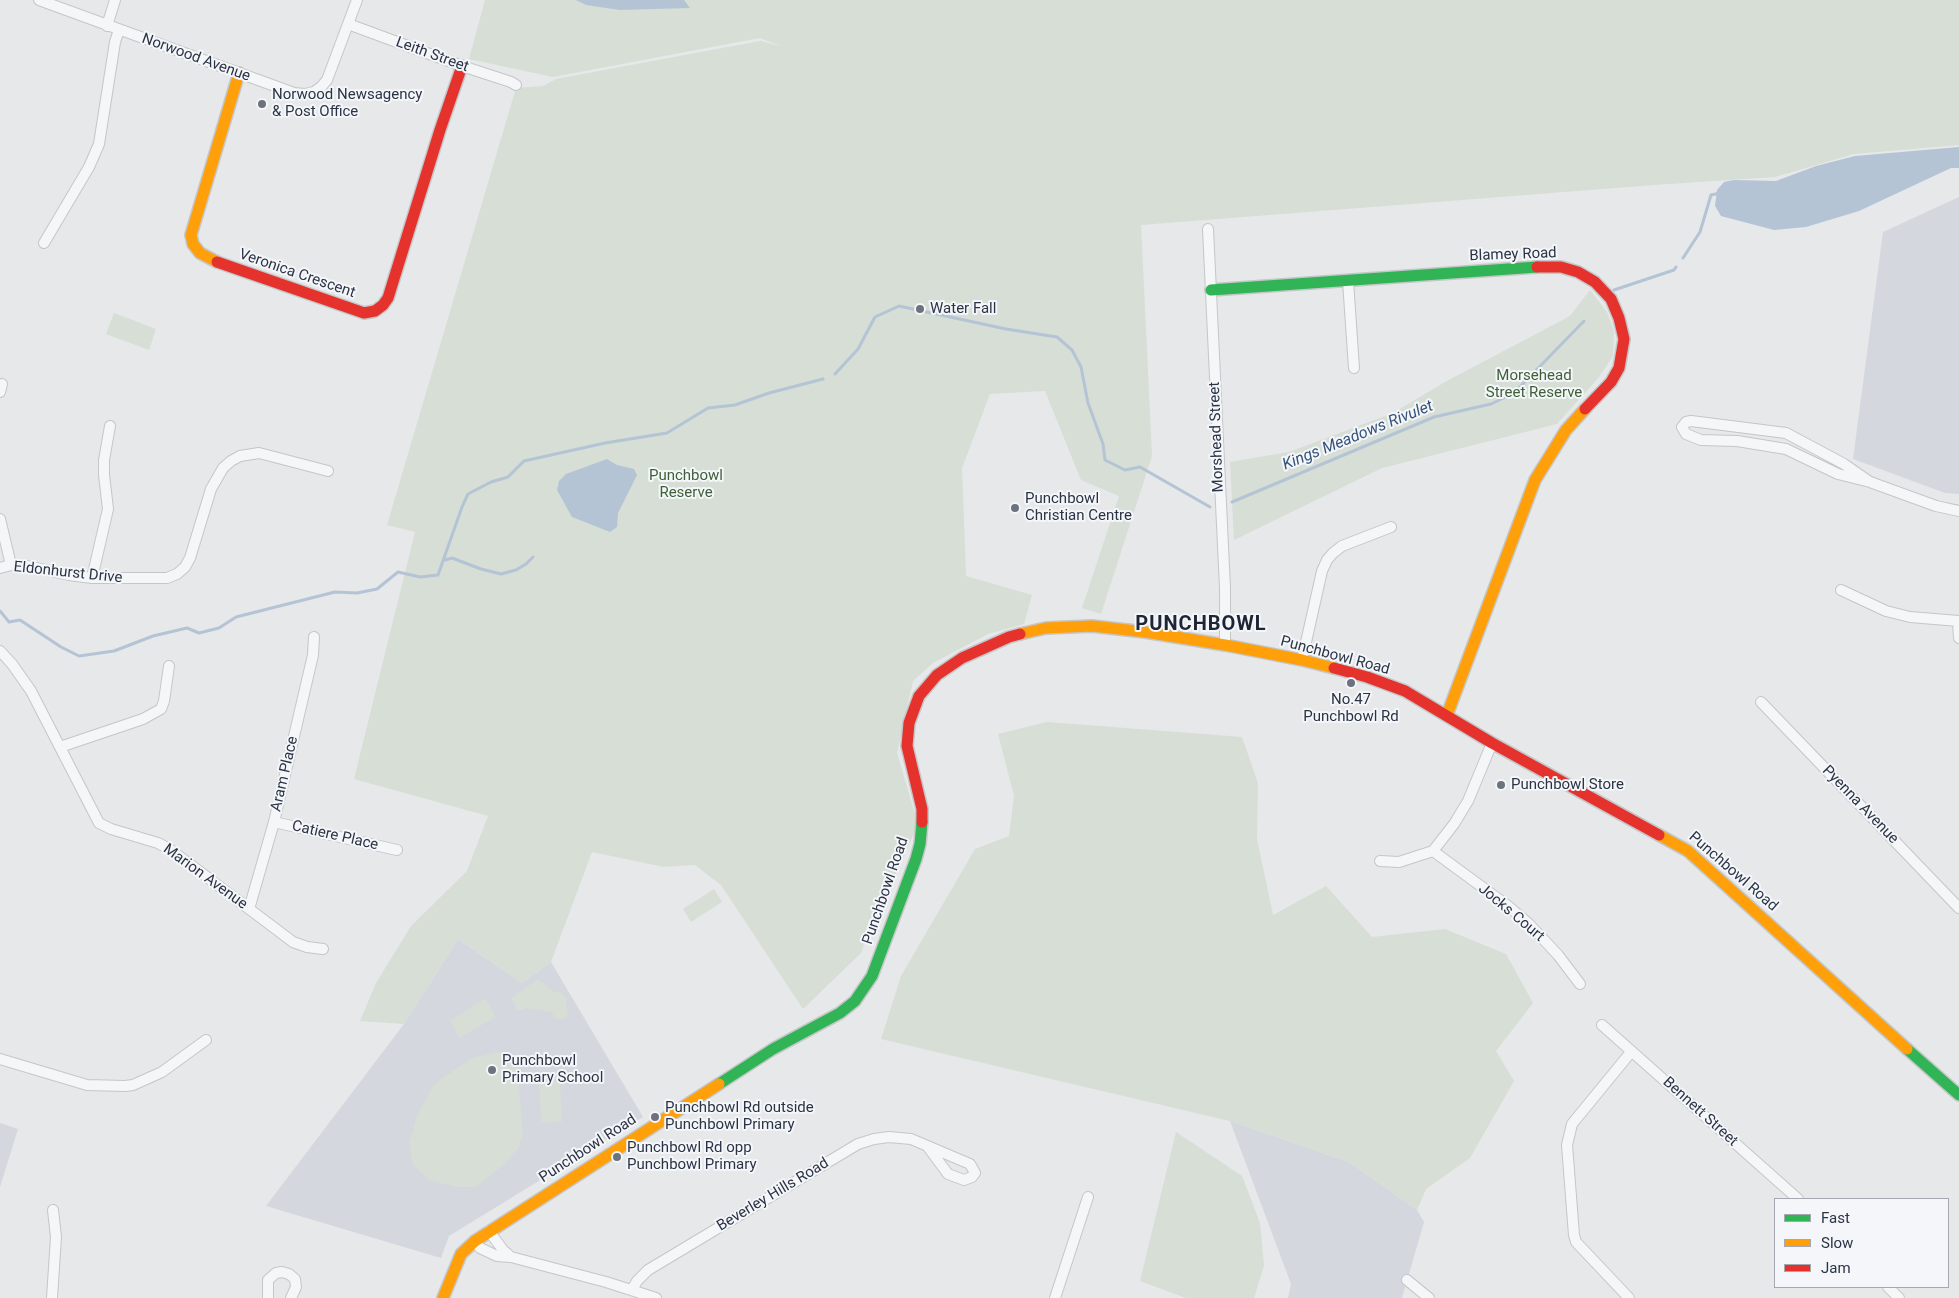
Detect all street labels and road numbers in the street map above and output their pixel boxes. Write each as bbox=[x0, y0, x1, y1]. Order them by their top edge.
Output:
street label: Norwood Avenue bbox=[139, 30, 253, 86]
street label: Leith Street bbox=[393, 34, 471, 76]
street label: Blamey Road bbox=[1469, 244, 1557, 266]
street label: Veronica Crescent bbox=[237, 246, 357, 302]
street label: Morshead Street bbox=[1206, 381, 1228, 493]
street label: Eldonhurst Drive bbox=[13, 558, 123, 588]
street label: Punchbowl Road bbox=[1279, 633, 1391, 679]
street label: Aram Place bbox=[268, 735, 302, 813]
street label: Pyenna Avenue bbox=[1818, 762, 1902, 848]
street label: Catiere Place bbox=[290, 817, 380, 855]
street label: Punchbowl Road bbox=[1685, 828, 1781, 916]
street label: Punchbowl Road bbox=[859, 835, 913, 947]
street label: Marion Avenue bbox=[159, 840, 251, 914]
street label: Jocks Court bbox=[1474, 880, 1548, 946]
street label: Bennett Street bbox=[1659, 1074, 1741, 1150]
street label: Punchbowl Road bbox=[536, 1111, 640, 1187]
street label: Beverley Hills Road bbox=[714, 1155, 832, 1235]

